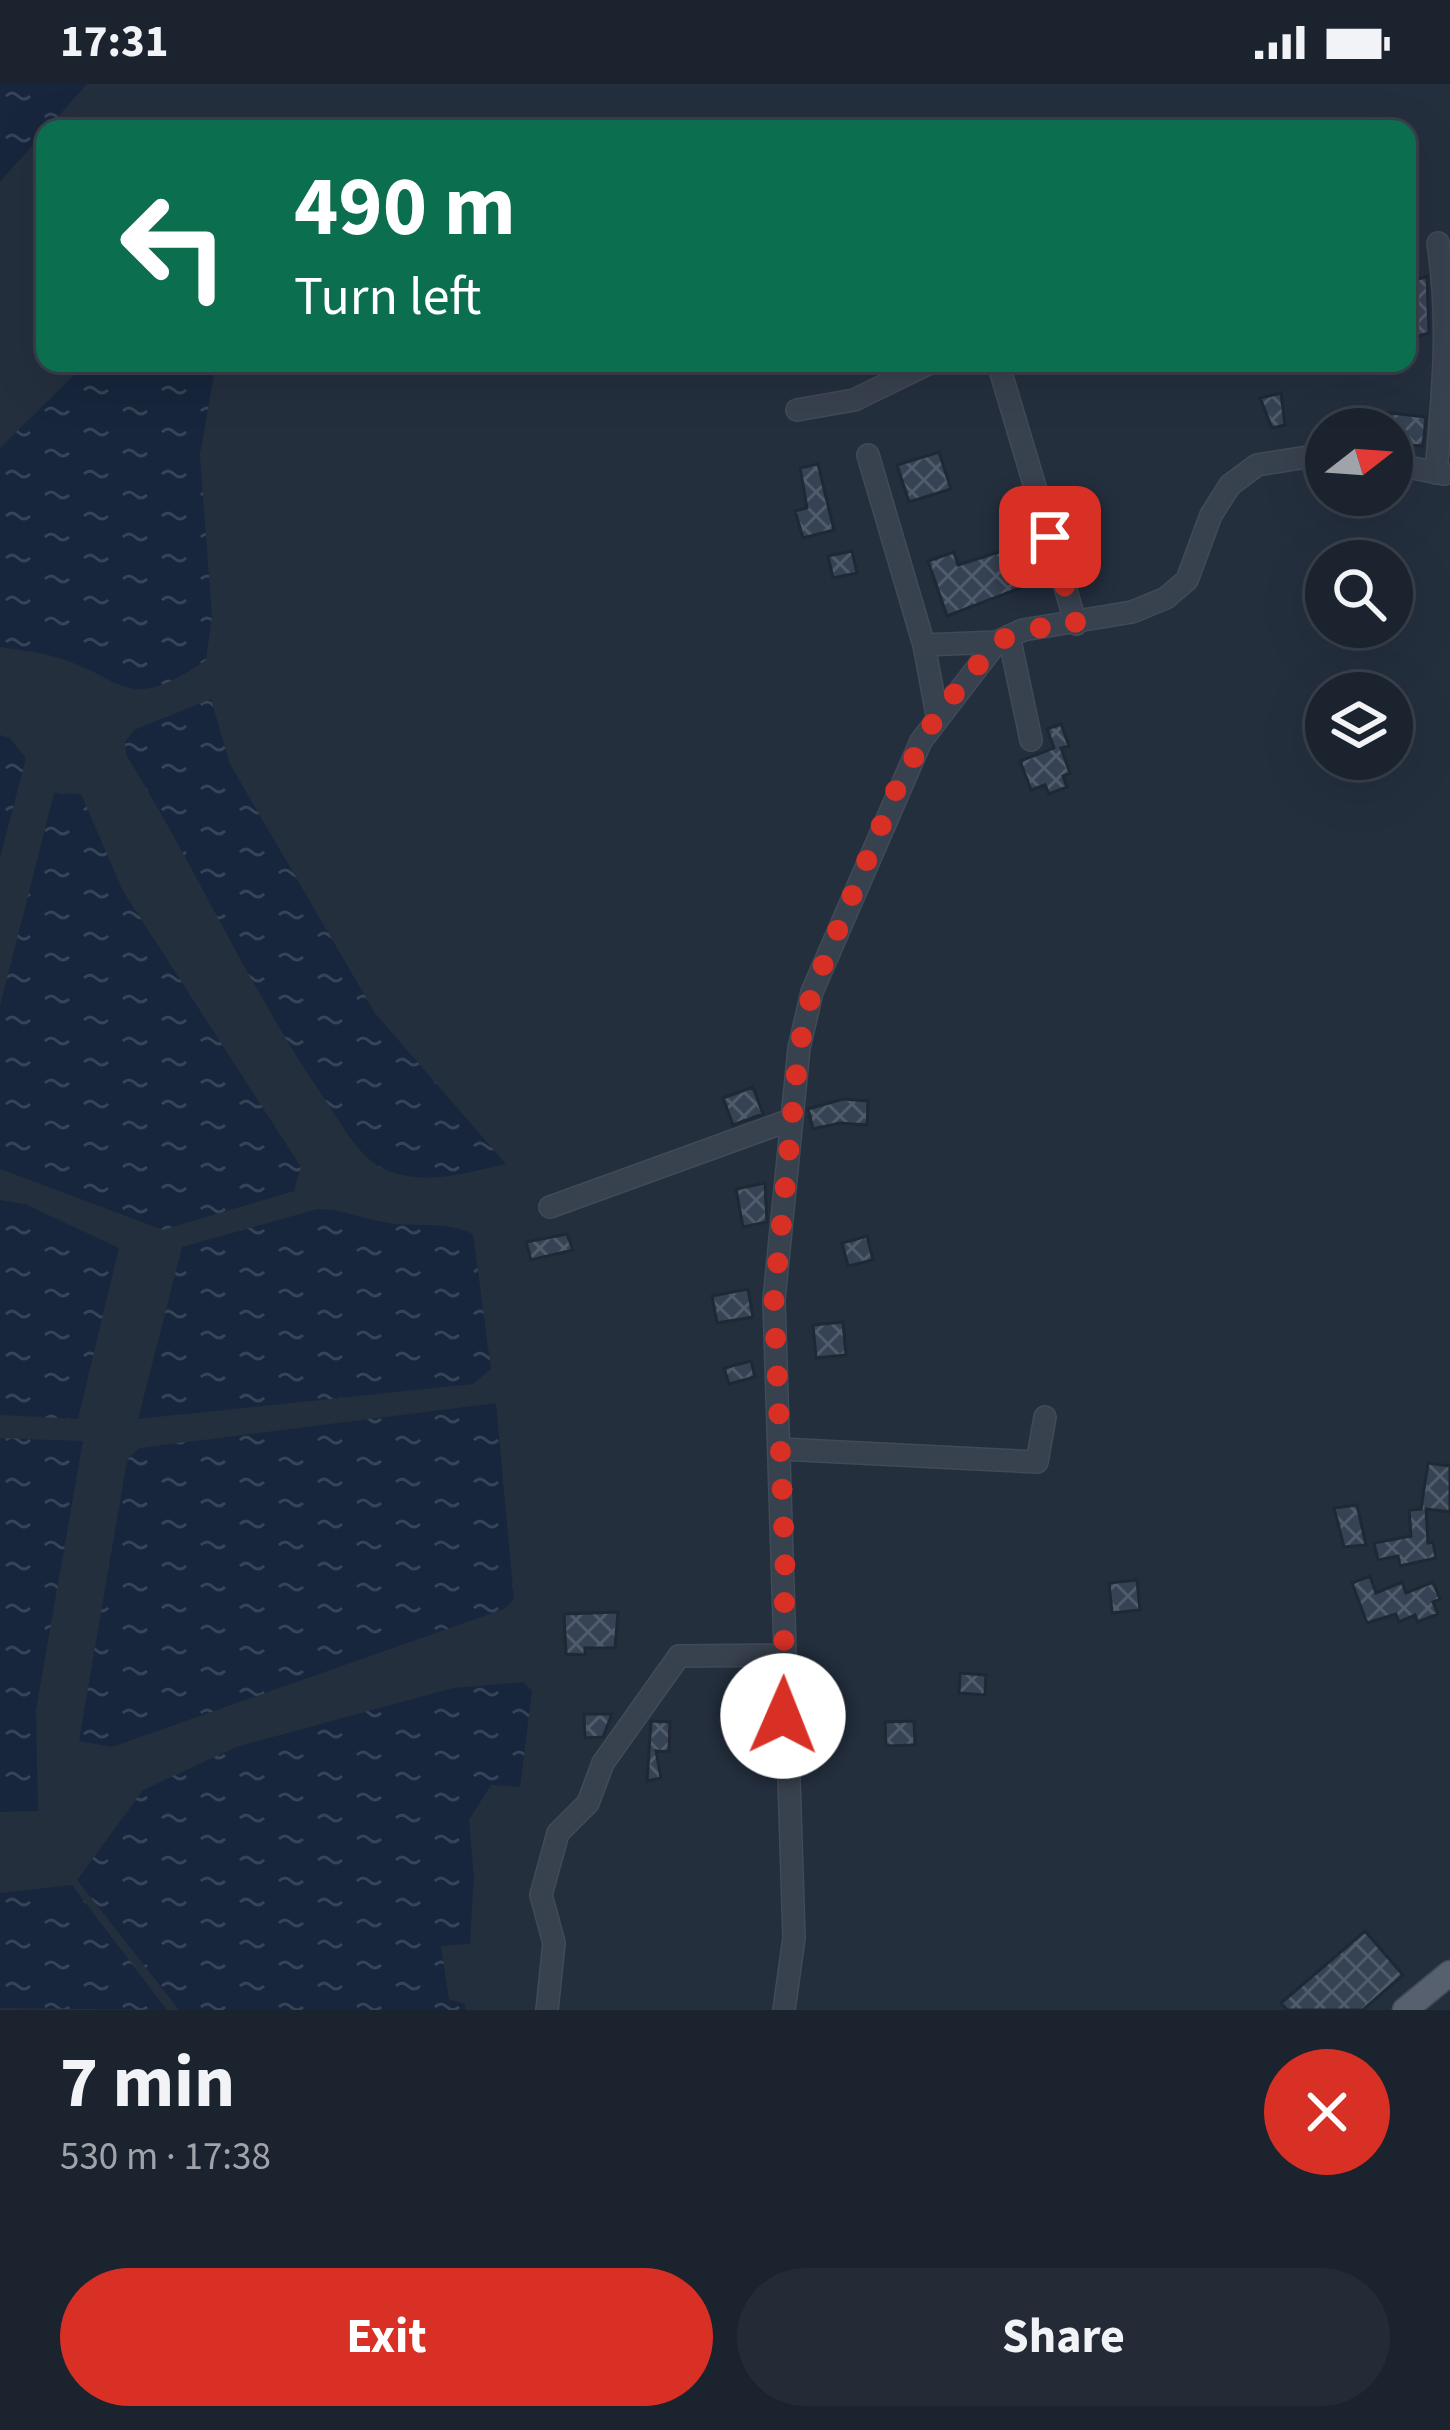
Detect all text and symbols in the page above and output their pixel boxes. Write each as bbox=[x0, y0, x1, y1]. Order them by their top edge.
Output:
text: 17:31 bbox=[60, 10, 169, 74]
text: 490 m bbox=[294, 148, 516, 268]
icon: left bbox=[96, 168, 252, 324]
text: Turn left bbox=[294, 259, 481, 336]
north arrow bbox=[1305, 408, 1413, 516]
map controls bbox=[1305, 408, 1413, 780]
pin bbox=[999, 486, 1101, 588]
icon: arrive bbox=[1017, 504, 1083, 570]
button: search bbox=[1305, 540, 1413, 648]
button: layers bbox=[1305, 672, 1413, 780]
position arrow bbox=[720, 1653, 846, 1779]
text: 7 min bbox=[60, 2032, 235, 2135]
button: close bbox=[1264, 2049, 1390, 2175]
text: 530 m · 17:38 bbox=[60, 2129, 271, 2185]
button: Exit bbox=[60, 2268, 713, 2406]
button: Share bbox=[737, 2268, 1390, 2406]

